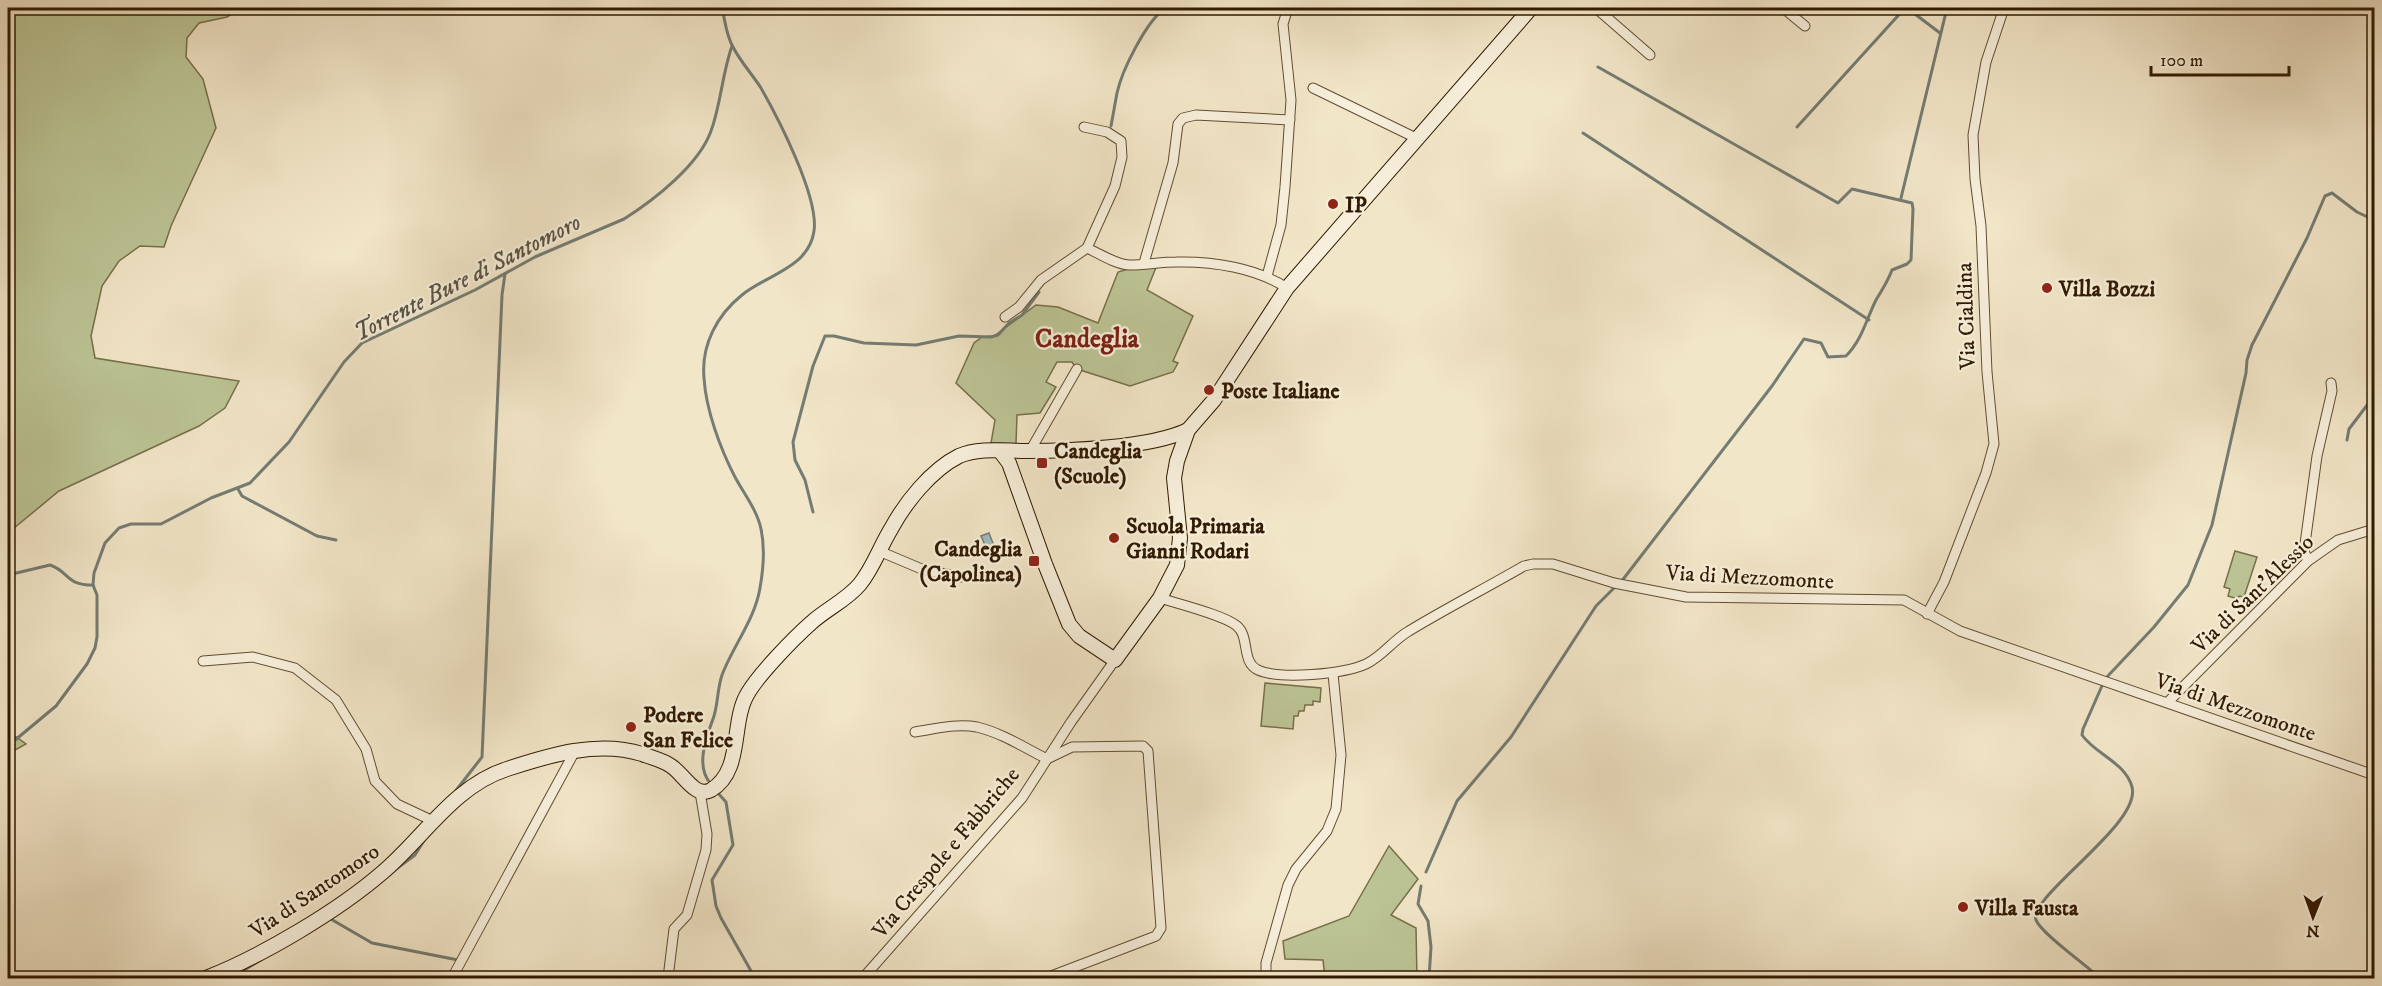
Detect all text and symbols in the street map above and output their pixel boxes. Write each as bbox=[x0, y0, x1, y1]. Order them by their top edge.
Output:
scale bar bbox=[2151, 39, 2289, 77]
text: 100 m bbox=[2160, 50, 2203, 72]
place label: IP bbox=[1345, 192, 1367, 219]
marker: IP bbox=[1326, 197, 1340, 211]
water label: Torrente Bure di Santomoro bbox=[349, 207, 586, 348]
street label: Via Cialdina bbox=[1951, 261, 1982, 371]
place label: Villa Bozzi bbox=[2058, 276, 2155, 303]
marker: Villa Bozzi bbox=[2040, 281, 2054, 295]
district label: Candeglia bbox=[1035, 323, 1140, 356]
place label: Poste Italiane bbox=[1221, 378, 1340, 405]
marker: Poste Italiane bbox=[1202, 383, 1216, 397]
place label: Candeglia (Scuole) bbox=[1054, 438, 1142, 490]
marker: Candeglia (Scuole) bbox=[1035, 456, 1049, 470]
place label: Scuola Primaria Gianni Rodari bbox=[1126, 513, 1265, 565]
street label: Via di Sant'Alessio bbox=[2185, 529, 2320, 660]
marker: Scuola Primaria Gianni Rodari bbox=[1107, 531, 1121, 545]
place label: Candeglia (Capolinea) bbox=[920, 536, 1023, 588]
marker: Candeglia (Capolinea) bbox=[1027, 554, 1041, 568]
street label: Via di Mezzomonte bbox=[1664, 560, 1835, 595]
street label: Via di Mezzomonte bbox=[2151, 667, 2319, 748]
place label: Podere San Felice bbox=[643, 702, 733, 754]
marker: Podere San Felice bbox=[624, 720, 638, 734]
street label: Via Crespole e Fabbriche bbox=[866, 762, 1026, 945]
street label: Via di Santomoro bbox=[244, 838, 385, 945]
north arrow bbox=[2283, 887, 2343, 947]
place label: Villa Fausta bbox=[1974, 895, 2079, 922]
marker: Villa Fausta bbox=[1956, 900, 1970, 914]
text: N bbox=[2306, 921, 2319, 941]

